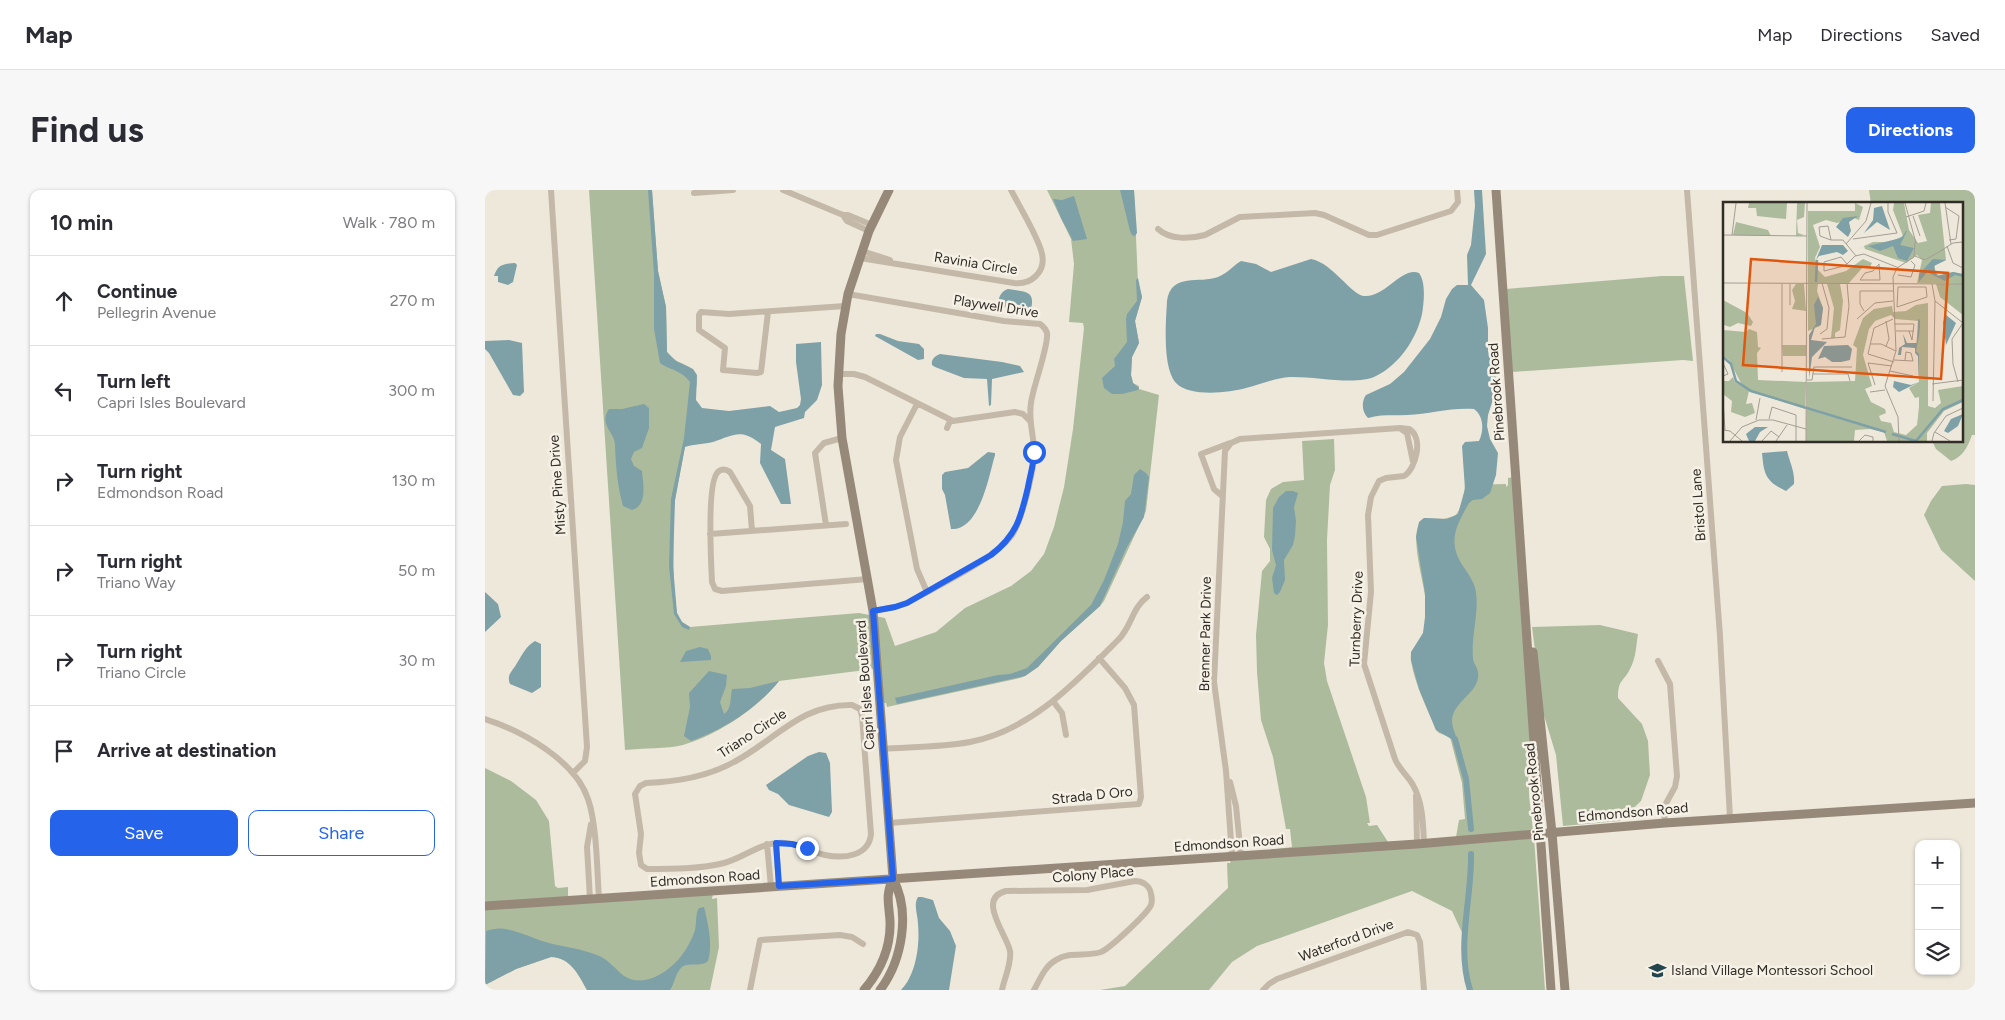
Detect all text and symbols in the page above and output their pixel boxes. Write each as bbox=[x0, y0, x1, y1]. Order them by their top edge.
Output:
text: Map bbox=[25, 20, 73, 49]
text: Map bbox=[1757, 24, 1792, 46]
text: Directions bbox=[1820, 24, 1902, 46]
text: Saved bbox=[1930, 24, 1980, 46]
button: Directions bbox=[1846, 107, 1975, 153]
text: Find us bbox=[30, 109, 144, 151]
inset map bbox=[1723, 202, 1963, 442]
text: 10 min bbox=[50, 210, 113, 235]
text: Walk · 780 m bbox=[343, 213, 435, 232]
street label: Ravinia Circle bbox=[933, 249, 1019, 279]
text: Continue bbox=[97, 280, 177, 303]
icon: ahead bbox=[50, 287, 78, 315]
text: 270 m bbox=[390, 291, 435, 310]
street label: Playwell Drive bbox=[952, 291, 1040, 322]
text: Pellegrin Avenue bbox=[97, 303, 216, 322]
street label: Pinebrook Road bbox=[1485, 342, 1508, 442]
text: Turn left bbox=[97, 370, 171, 393]
icon: left bbox=[50, 377, 78, 405]
text: 300 m bbox=[388, 381, 435, 400]
text: Capri Isles Boulevard bbox=[97, 393, 246, 412]
street label: Misty Pine Drive bbox=[545, 434, 569, 536]
route start bbox=[1023, 441, 1046, 464]
text: Turn right bbox=[97, 460, 183, 483]
icon: right bbox=[50, 467, 78, 495]
street label: Bristol Lane bbox=[1687, 468, 1710, 542]
text: 130 m bbox=[392, 471, 435, 490]
text: Edmondson Road bbox=[97, 483, 224, 502]
text: Turn right bbox=[97, 550, 183, 573]
icon: right bbox=[50, 557, 78, 585]
text: 50 m bbox=[398, 561, 435, 580]
street label: Turnberry Drive bbox=[1346, 570, 1367, 667]
text: Triano Way bbox=[97, 573, 176, 592]
street label: Brenner Park Drive bbox=[1196, 576, 1215, 692]
street label: Capri Isles Boulevard bbox=[852, 619, 879, 750]
text: Turn right bbox=[97, 640, 183, 663]
icon: right bbox=[50, 647, 78, 675]
text: 30 m bbox=[398, 651, 435, 670]
text: Triano Circle bbox=[97, 663, 186, 682]
street label: Triano Circle bbox=[715, 705, 790, 762]
icon: arrive bbox=[50, 737, 78, 765]
text: Arrive at destination bbox=[97, 739, 276, 762]
street label: Pinebrook Road bbox=[1521, 742, 1548, 842]
street label: Strada D Oro bbox=[1051, 783, 1133, 808]
street label: Edmondson Road bbox=[1577, 799, 1689, 826]
button: Save bbox=[50, 810, 238, 856]
button: Share bbox=[248, 810, 435, 856]
street label: Edmondson Road bbox=[1173, 831, 1285, 856]
route end bbox=[796, 837, 819, 860]
map controls bbox=[1915, 840, 1960, 975]
button: + bbox=[1915, 840, 1960, 885]
street label: Colony Place bbox=[1052, 862, 1135, 887]
street label: Edmondson Road bbox=[649, 866, 761, 891]
button: − bbox=[1915, 885, 1960, 930]
street label: Waterford Drive bbox=[1296, 915, 1396, 965]
button: layers bbox=[1915, 930, 1960, 975]
school or university icon: Island Village Montessori School bbox=[1647, 960, 1667, 980]
place label: Island Village Montessori School bbox=[1671, 962, 1873, 979]

